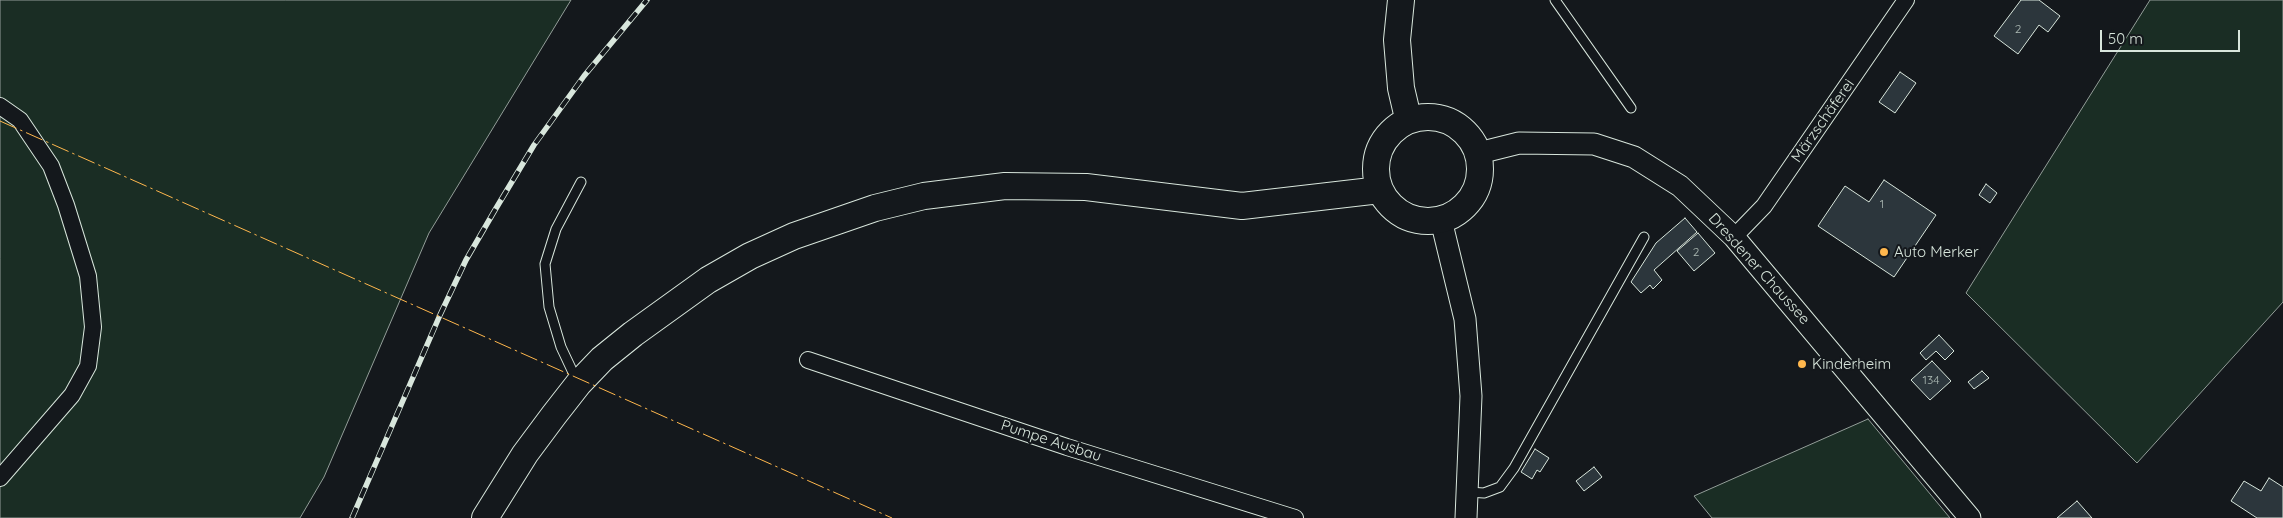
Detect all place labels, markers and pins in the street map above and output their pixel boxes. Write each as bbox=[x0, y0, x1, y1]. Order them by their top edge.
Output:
place label: Auto Merker bbox=[1894, 243, 1979, 261]
marker: Auto Merker bbox=[1878, 246, 1890, 258]
place label: Kinderheim bbox=[1812, 355, 1891, 373]
marker: Kinderheim bbox=[1796, 358, 1808, 370]

